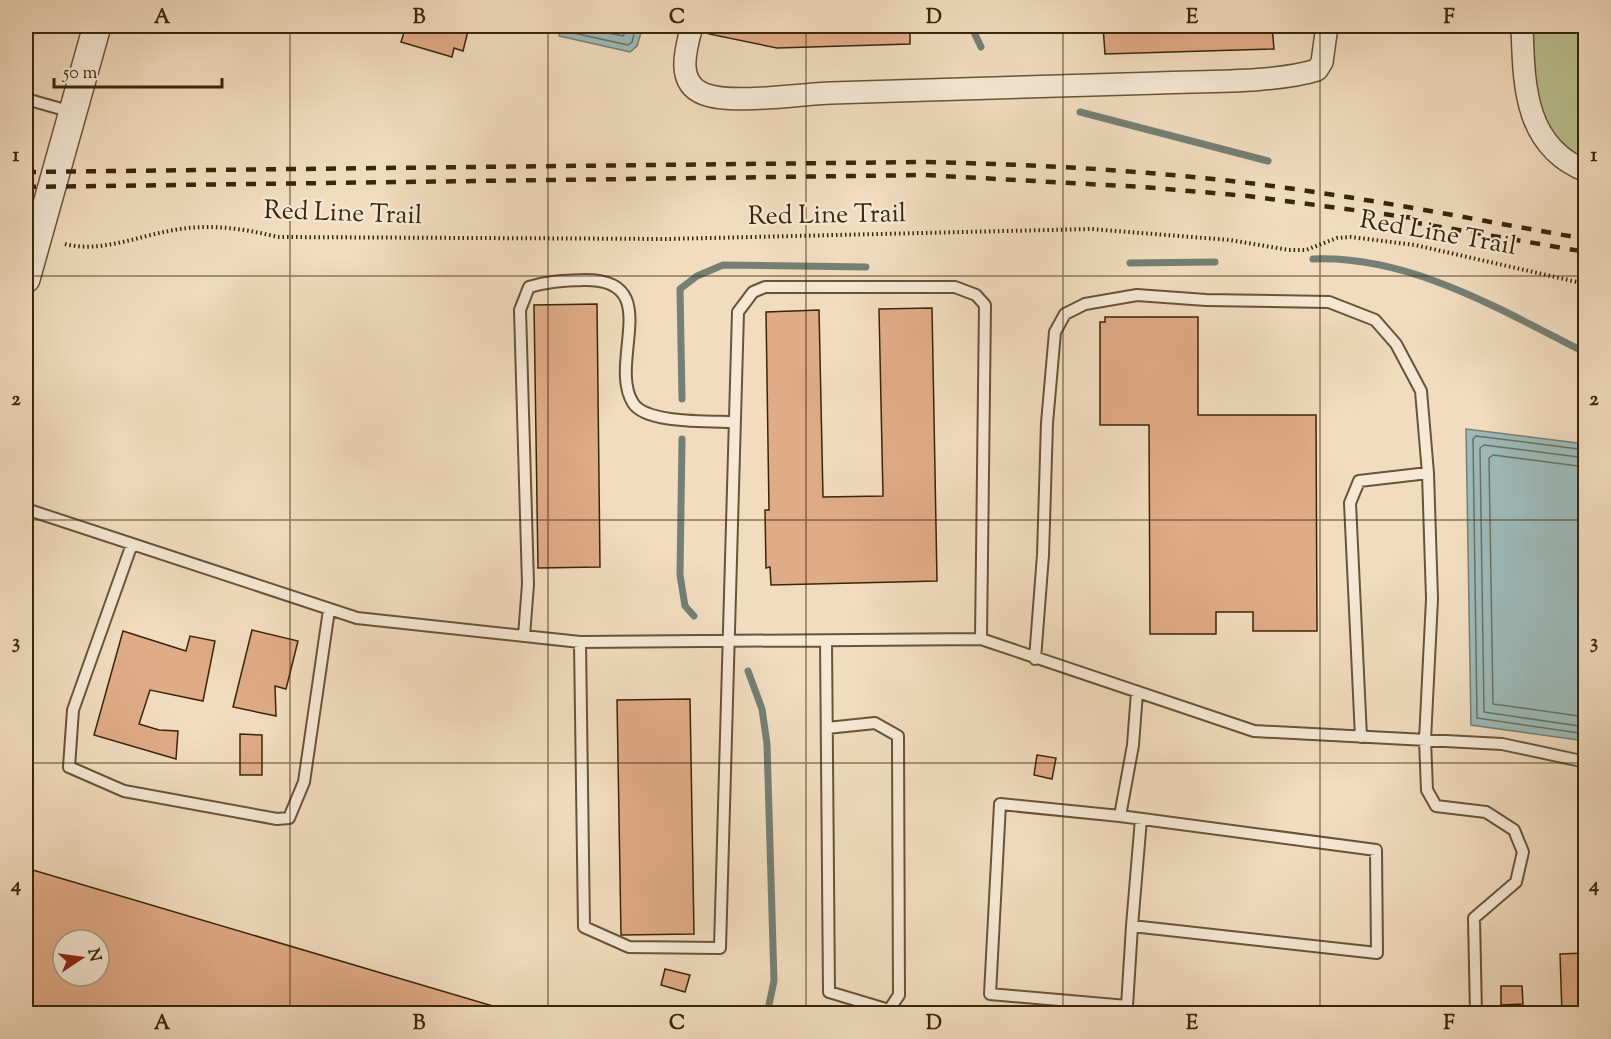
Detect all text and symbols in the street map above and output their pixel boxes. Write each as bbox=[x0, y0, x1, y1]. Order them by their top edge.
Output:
text: A bbox=[154, 4, 171, 33]
text: B bbox=[413, 4, 426, 33]
text: C bbox=[669, 4, 685, 33]
text: D bbox=[926, 4, 942, 33]
text: E bbox=[1186, 4, 1199, 33]
text: F bbox=[1443, 4, 1455, 33]
scale bar bbox=[54, 51, 222, 89]
text: 50 m bbox=[62, 61, 98, 87]
text: 1 bbox=[13, 142, 20, 171]
text: 1 bbox=[1591, 142, 1598, 171]
street label: Red Line Trail bbox=[263, 193, 423, 235]
street label: Red Line Trail bbox=[747, 196, 907, 236]
street label: Red Line Trail bbox=[1357, 202, 1519, 266]
text: 2 bbox=[11, 386, 21, 415]
text: 2 bbox=[1589, 386, 1599, 415]
text: 3 bbox=[12, 629, 20, 658]
text: 3 bbox=[1590, 629, 1598, 658]
text: 4 bbox=[10, 872, 21, 901]
text: 4 bbox=[1588, 872, 1599, 901]
north arrow bbox=[51, 928, 111, 988]
text: N bbox=[81, 946, 106, 964]
text: A bbox=[154, 1010, 171, 1039]
text: B bbox=[413, 1010, 426, 1039]
text: C bbox=[669, 1010, 685, 1039]
text: D bbox=[926, 1010, 942, 1039]
text: E bbox=[1186, 1010, 1199, 1039]
text: F bbox=[1443, 1010, 1455, 1039]

